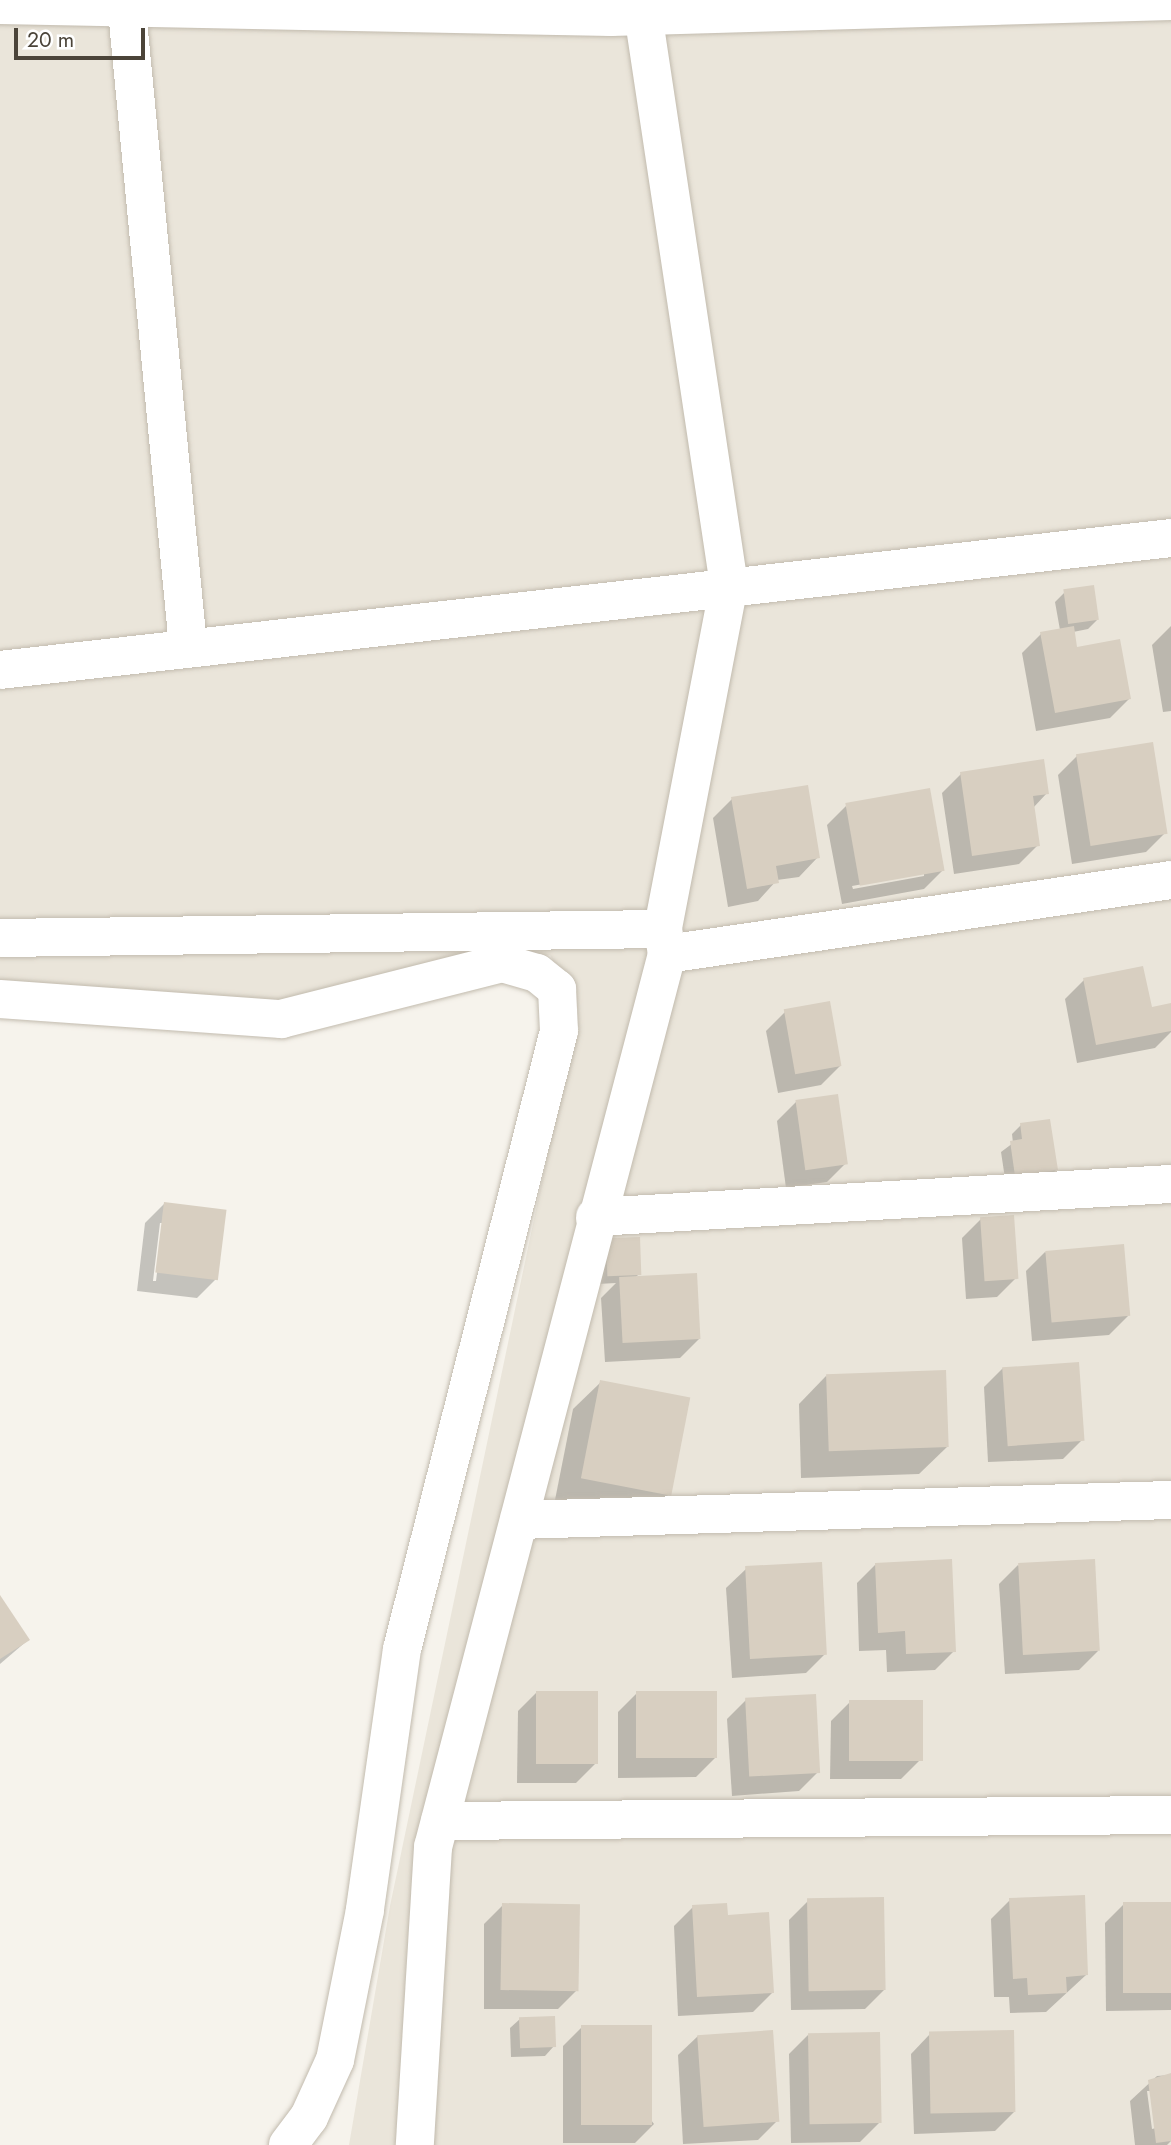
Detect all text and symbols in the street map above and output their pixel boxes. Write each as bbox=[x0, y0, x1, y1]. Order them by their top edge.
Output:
scale bar bbox=[18, 14, 149, 58]
text: 20 m bbox=[27, 25, 74, 55]

